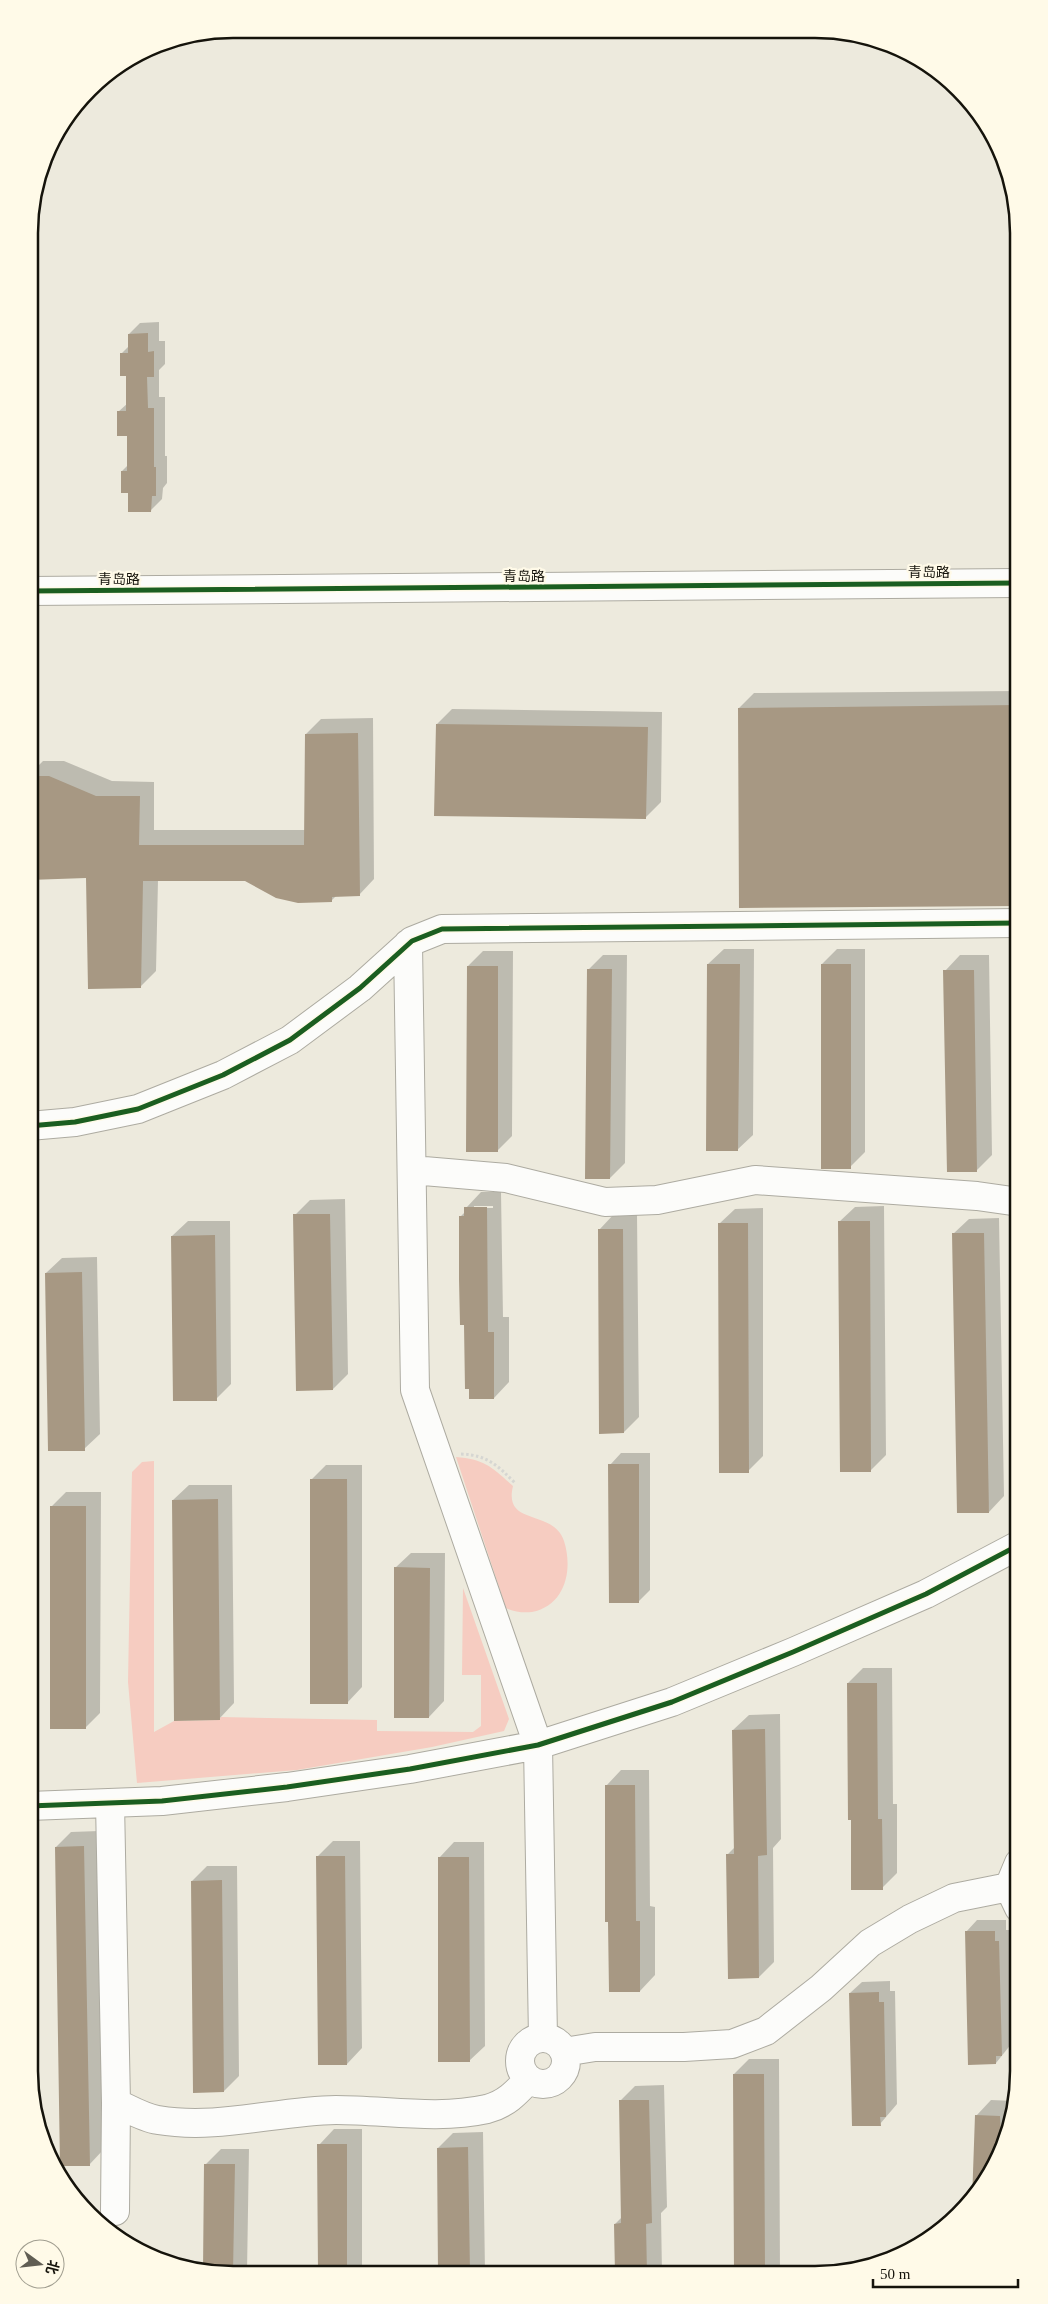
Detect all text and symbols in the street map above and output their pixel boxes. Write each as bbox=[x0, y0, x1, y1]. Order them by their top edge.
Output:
street label: 青岛路 bbox=[908, 565, 950, 580]
street label: 青岛路 bbox=[503, 569, 545, 584]
street label: 青岛路 bbox=[98, 572, 140, 587]
north arrow bbox=[15, 2239, 65, 2289]
scale bar bbox=[873, 2256, 1018, 2288]
text: 北 bbox=[43, 2259, 61, 2276]
text: 50 m bbox=[880, 2266, 911, 2282]

